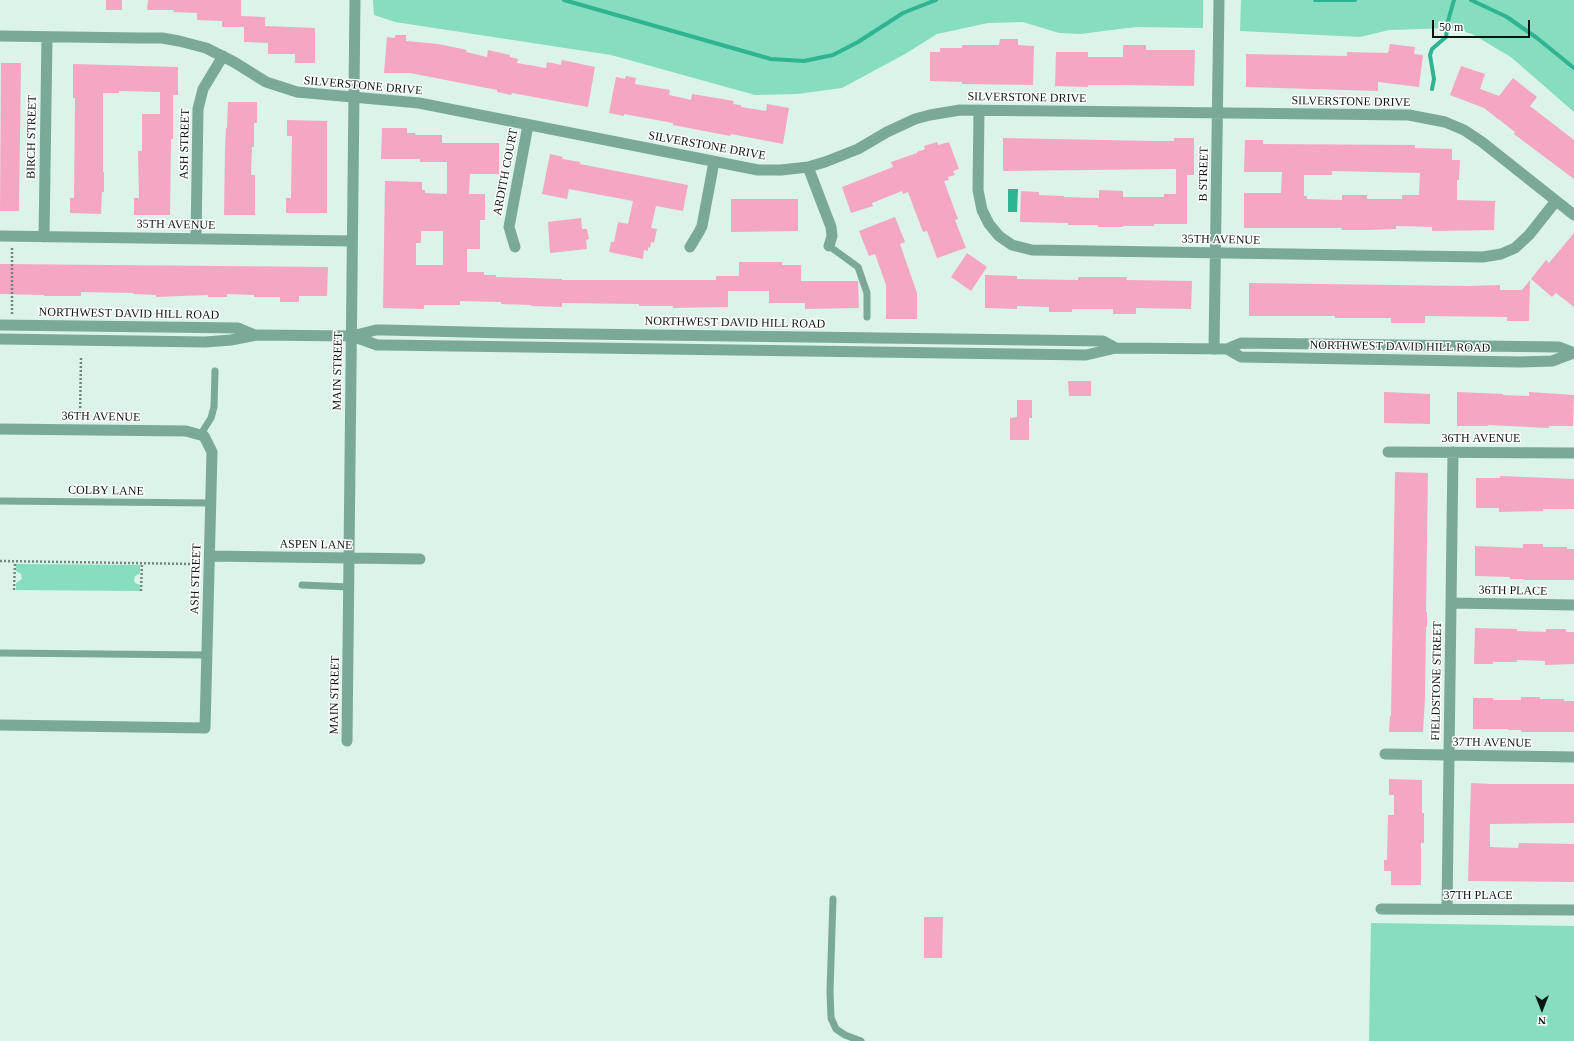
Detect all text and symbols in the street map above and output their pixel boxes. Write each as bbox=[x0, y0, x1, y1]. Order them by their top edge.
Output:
scale bar bbox=[1434, 12, 1532, 38]
text: 50 m bbox=[1439, 20, 1463, 34]
street label: SILVERSTONE DRIVE bbox=[303, 74, 423, 98]
street label: SILVERSTONE DRIVE bbox=[967, 90, 1087, 106]
street label: SILVERSTONE DRIVE bbox=[1291, 94, 1411, 110]
street label: BIRCH STREET bbox=[24, 95, 40, 179]
street label: ASH STREET bbox=[177, 108, 193, 180]
street label: ARDITH COURT bbox=[491, 127, 521, 217]
street label: SILVERSTONE DRIVE bbox=[647, 129, 767, 163]
street label: B STREET bbox=[1196, 146, 1212, 202]
street label: 35TH AVENUE bbox=[136, 217, 216, 233]
street label: 35TH AVENUE bbox=[1181, 232, 1261, 248]
street label: NORTHWEST DAVID HILL ROAD bbox=[39, 305, 219, 323]
street label: NORTHWEST DAVID HILL ROAD bbox=[645, 314, 825, 332]
street label: MAIN STREET bbox=[330, 331, 346, 411]
street label: NORTHWEST DAVID HILL ROAD bbox=[1310, 338, 1490, 356]
street label: 36TH AVENUE bbox=[61, 409, 141, 425]
street label: 36TH AVENUE bbox=[1442, 432, 1520, 446]
street label: COLBY LANE bbox=[68, 483, 144, 499]
street label: ASPEN LANE bbox=[279, 537, 353, 553]
street label: ASH STREET bbox=[188, 543, 204, 615]
street label: 36TH PLACE bbox=[1478, 583, 1548, 599]
street label: FIELDSTONE STREET bbox=[1429, 621, 1445, 741]
street label: MAIN STREET bbox=[327, 655, 343, 735]
street label: 37TH AVENUE bbox=[1452, 735, 1532, 751]
street label: 37TH PLACE bbox=[1444, 889, 1512, 903]
north arrow bbox=[1522, 989, 1562, 1029]
text: N bbox=[1538, 1015, 1546, 1027]

